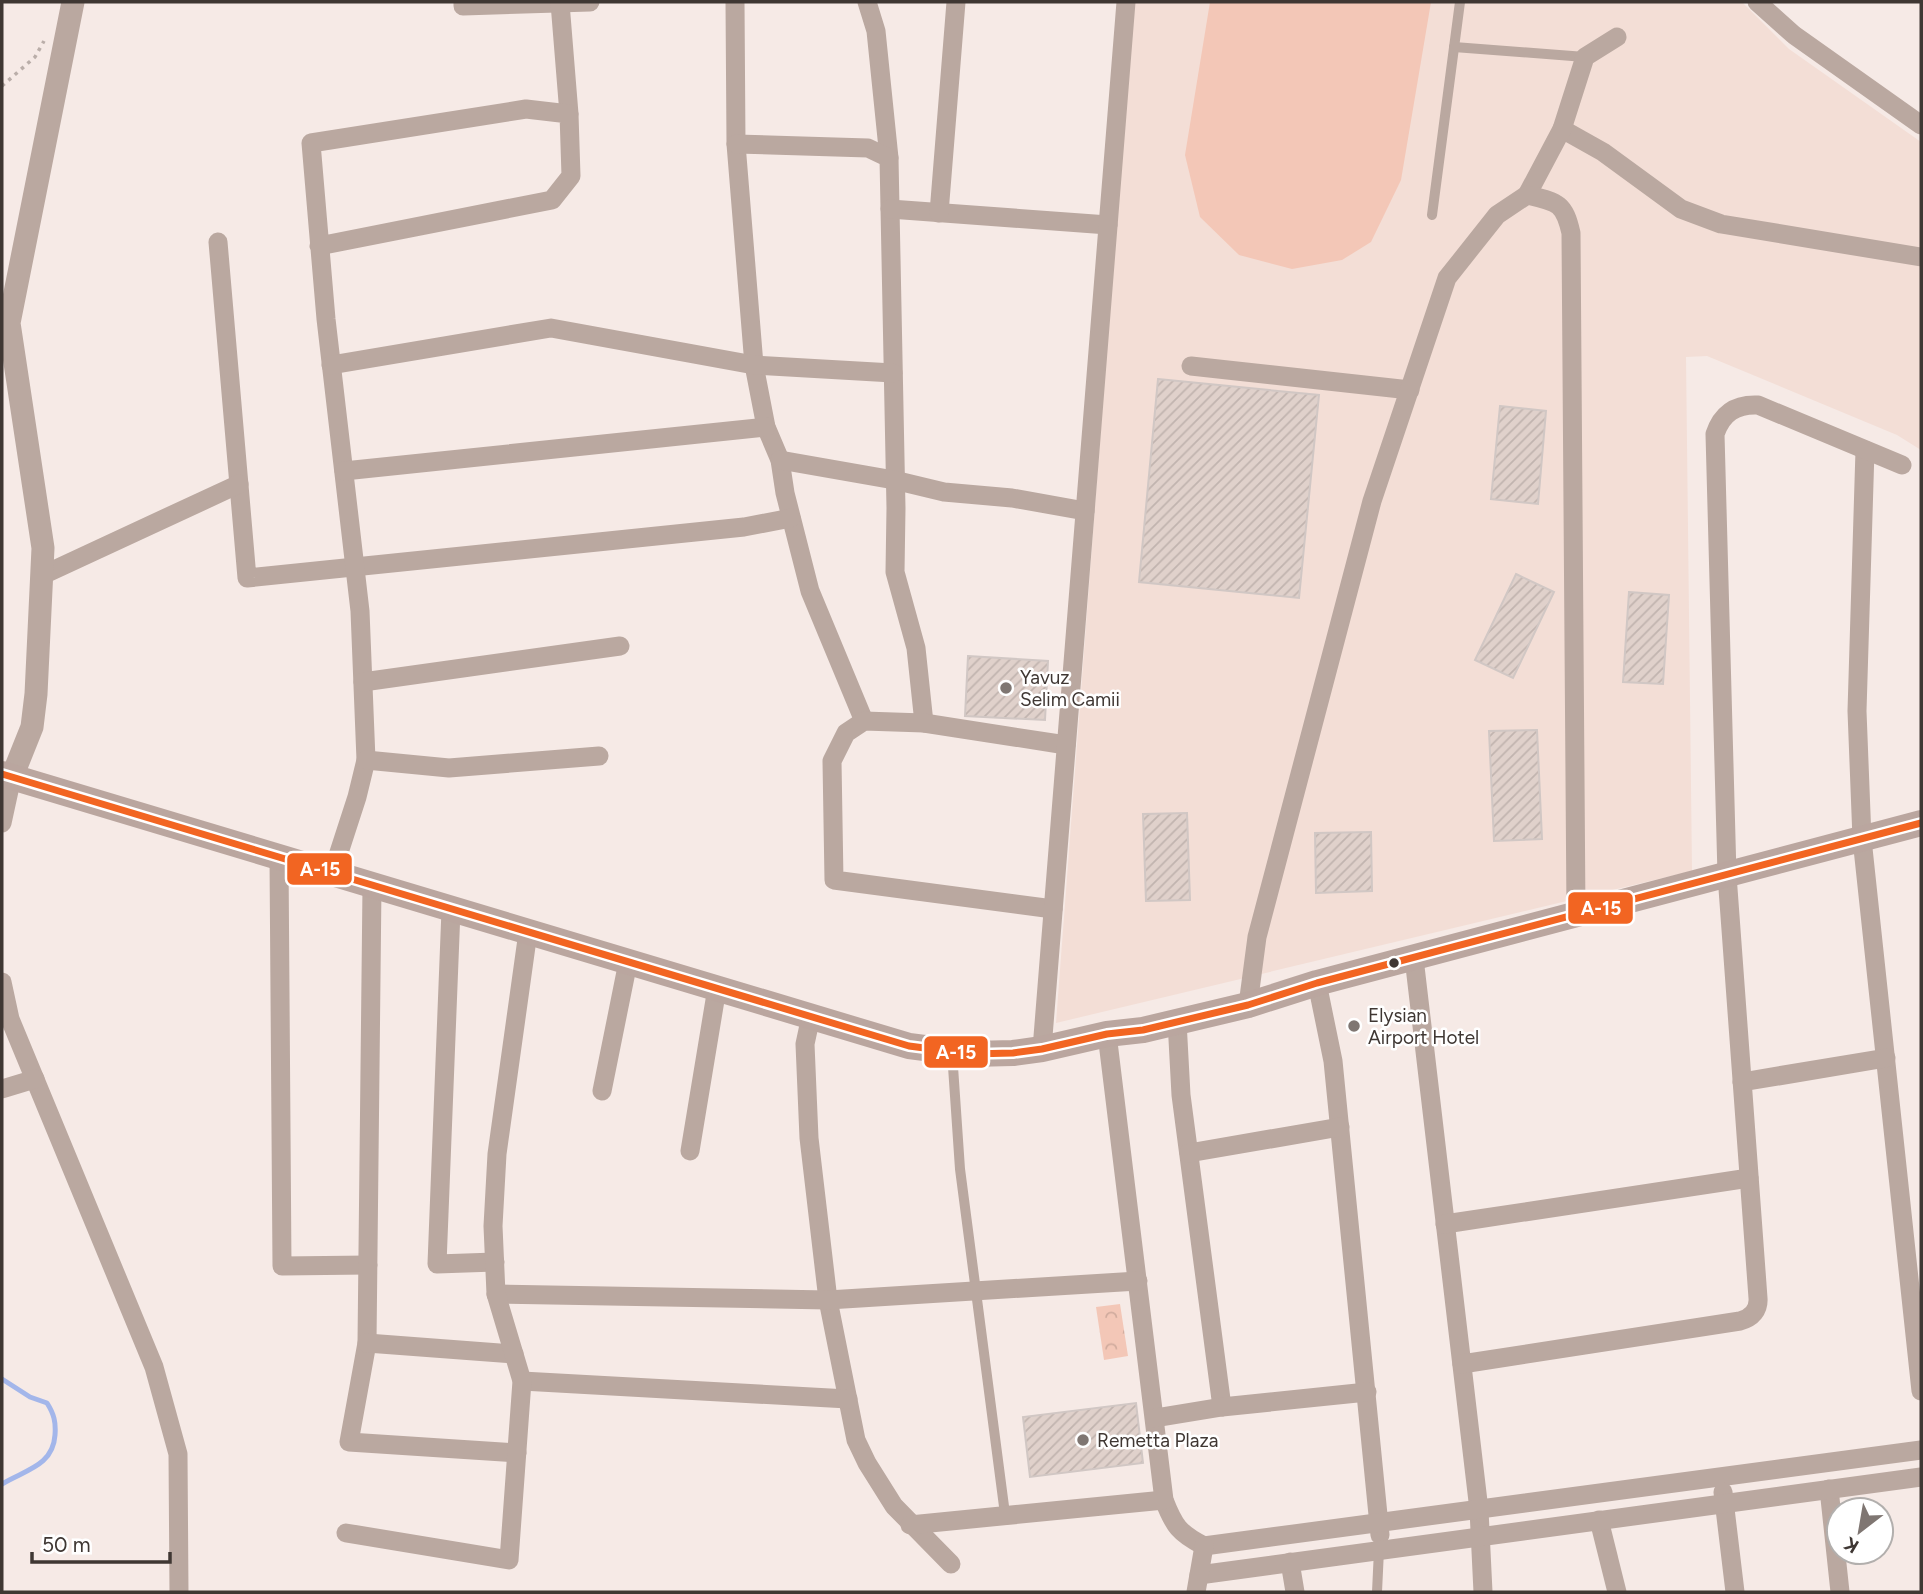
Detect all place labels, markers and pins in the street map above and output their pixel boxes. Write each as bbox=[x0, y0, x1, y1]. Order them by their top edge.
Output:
place label: Yavuz Selim Camii bbox=[1020, 666, 1120, 711]
marker: Yavuz Selim Camii bbox=[998, 680, 1014, 696]
unlabelled marker bbox=[1387, 956, 1401, 970]
place label: Elysian Airport Hotel bbox=[1368, 1004, 1479, 1049]
marker: Elysian Airport Hotel bbox=[1346, 1018, 1362, 1034]
place label: Remetta Plaza bbox=[1097, 1429, 1218, 1452]
marker: Remetta Plaza bbox=[1075, 1432, 1091, 1448]

